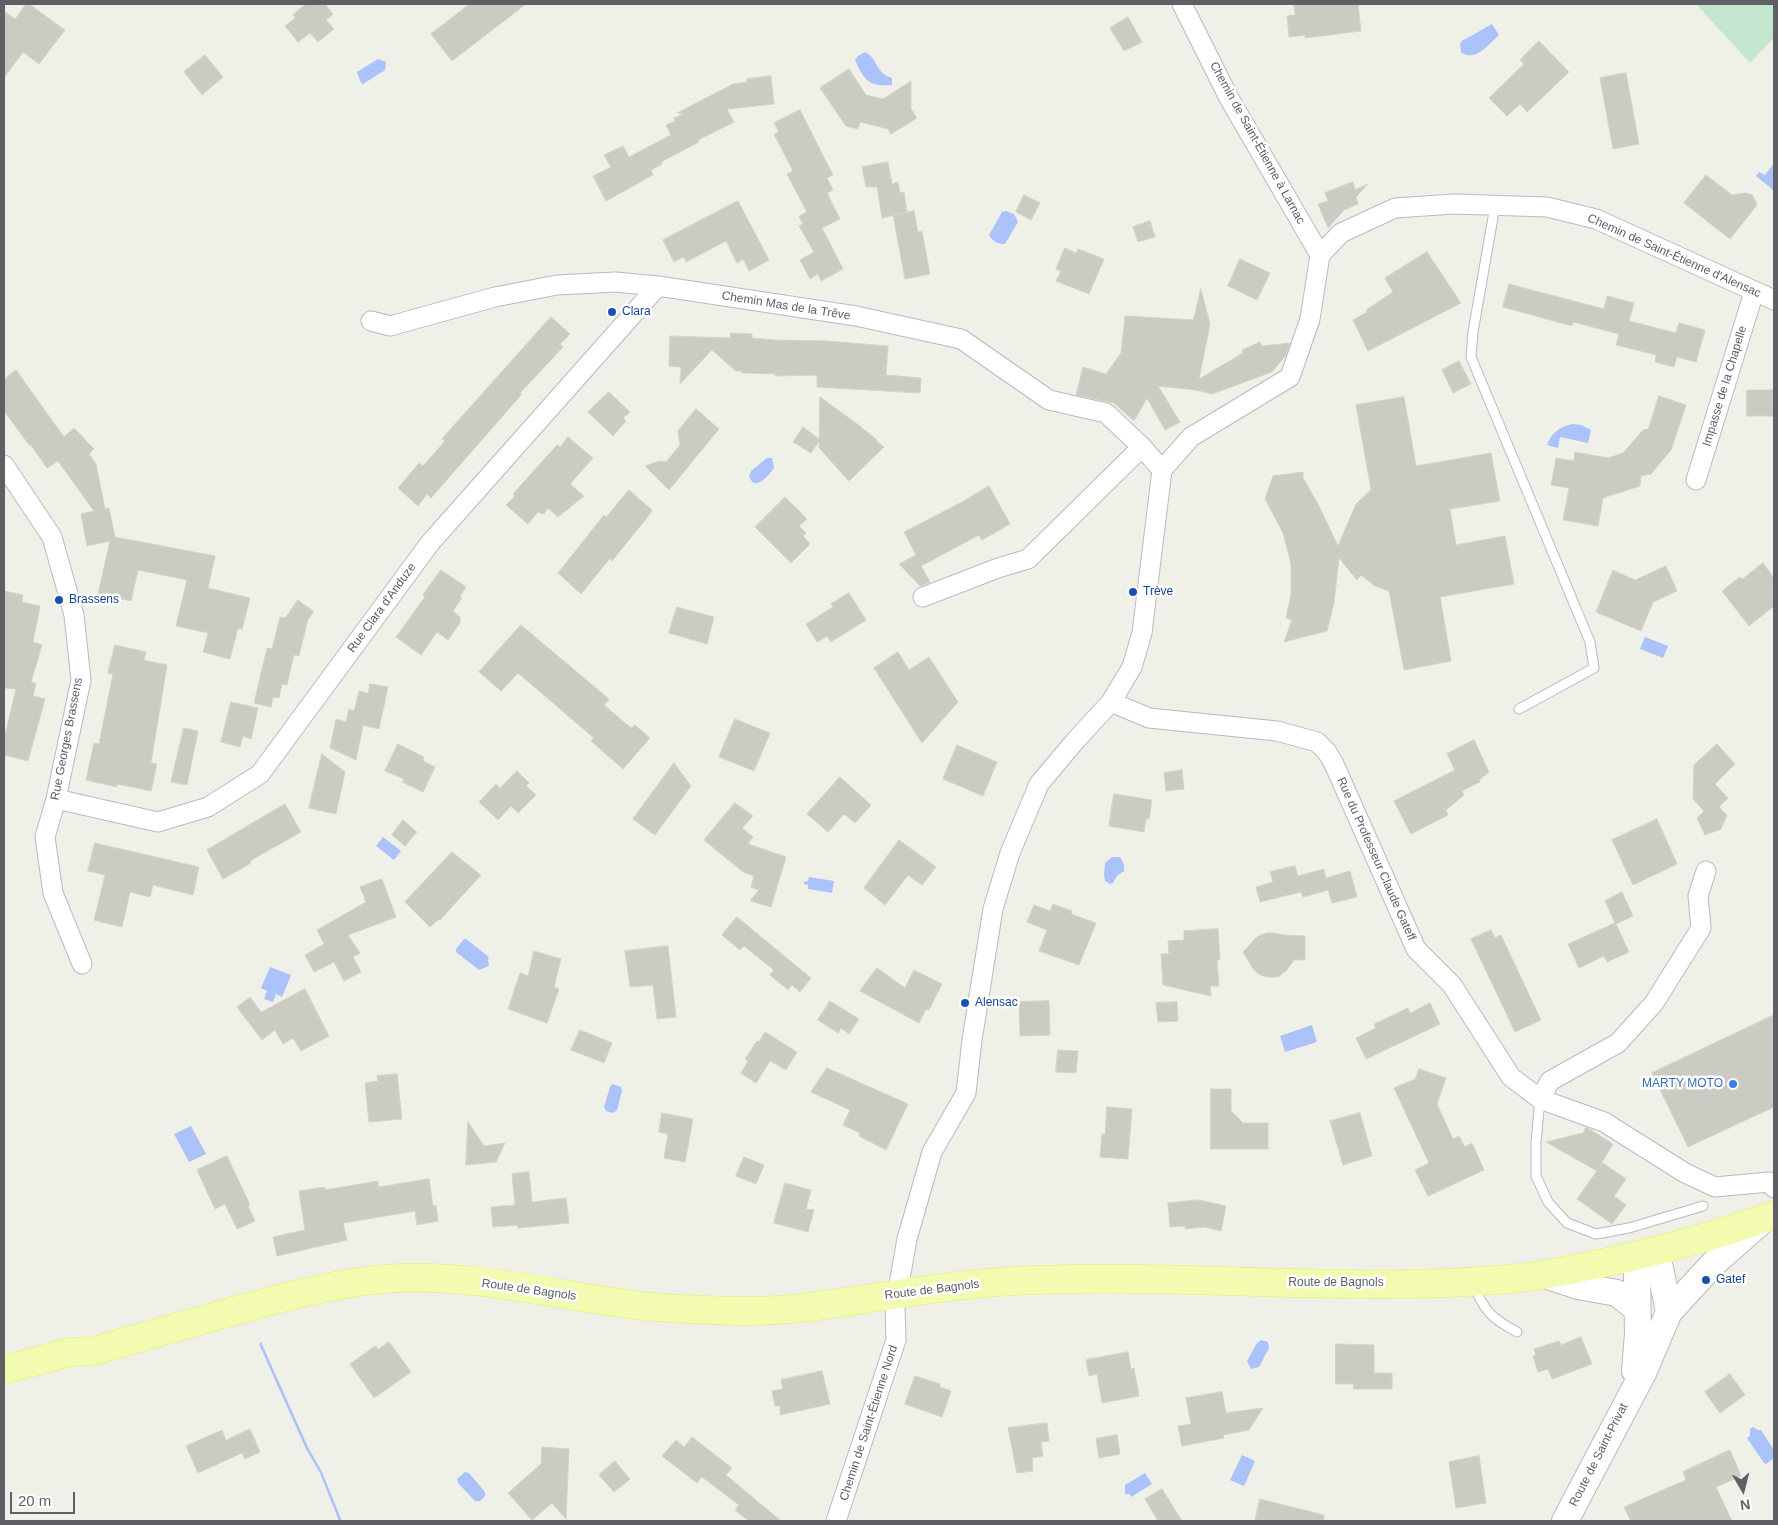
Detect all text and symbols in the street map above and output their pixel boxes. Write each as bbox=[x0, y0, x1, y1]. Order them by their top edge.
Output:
street label: Chemin de Saint-Étienne à Larnac bbox=[1206, 59, 1308, 227]
street label: Chemin de Saint-Étienne d'Alensac bbox=[1585, 211, 1763, 301]
street label: Chemin Mas de la Trêve bbox=[721, 289, 851, 323]
place label: Clara bbox=[622, 305, 651, 319]
marker: Clara bbox=[606, 306, 618, 318]
street label: Impasse de la Chapelle bbox=[1700, 324, 1750, 448]
street label: Rue Clara d'Anduze bbox=[345, 560, 419, 656]
place label: Trève bbox=[1143, 585, 1173, 599]
marker: Trève bbox=[1127, 586, 1139, 598]
place label: Brassens bbox=[69, 593, 119, 607]
marker: Brassens bbox=[53, 594, 65, 606]
street label: Rue Georges Brassens bbox=[48, 676, 86, 802]
street label: Rue du Professeur Claude Gateff bbox=[1333, 775, 1419, 943]
place label: Alensac bbox=[975, 996, 1018, 1010]
marker: Alensac bbox=[959, 997, 971, 1009]
place label: MARTY MOTO bbox=[1642, 1077, 1723, 1091]
marker: MARTY MOTO bbox=[1727, 1078, 1739, 1090]
place label: Gatef bbox=[1716, 1273, 1745, 1287]
marker: Gatef bbox=[1700, 1274, 1712, 1286]
street label: Route de Bagnols bbox=[481, 1276, 577, 1304]
street label: Route de Bagnols bbox=[1288, 1276, 1384, 1290]
street label: Route de Bagnols bbox=[884, 1277, 980, 1303]
street label: Chemin de Saint-Étienne Nord bbox=[837, 1343, 901, 1503]
street label: Route de Saint-Privat bbox=[1567, 1401, 1631, 1509]
north arrow bbox=[1718, 1465, 1768, 1515]
scale bar bbox=[12, 1482, 78, 1514]
text: 20 m bbox=[18, 1492, 51, 1509]
text: N bbox=[1739, 1496, 1751, 1513]

